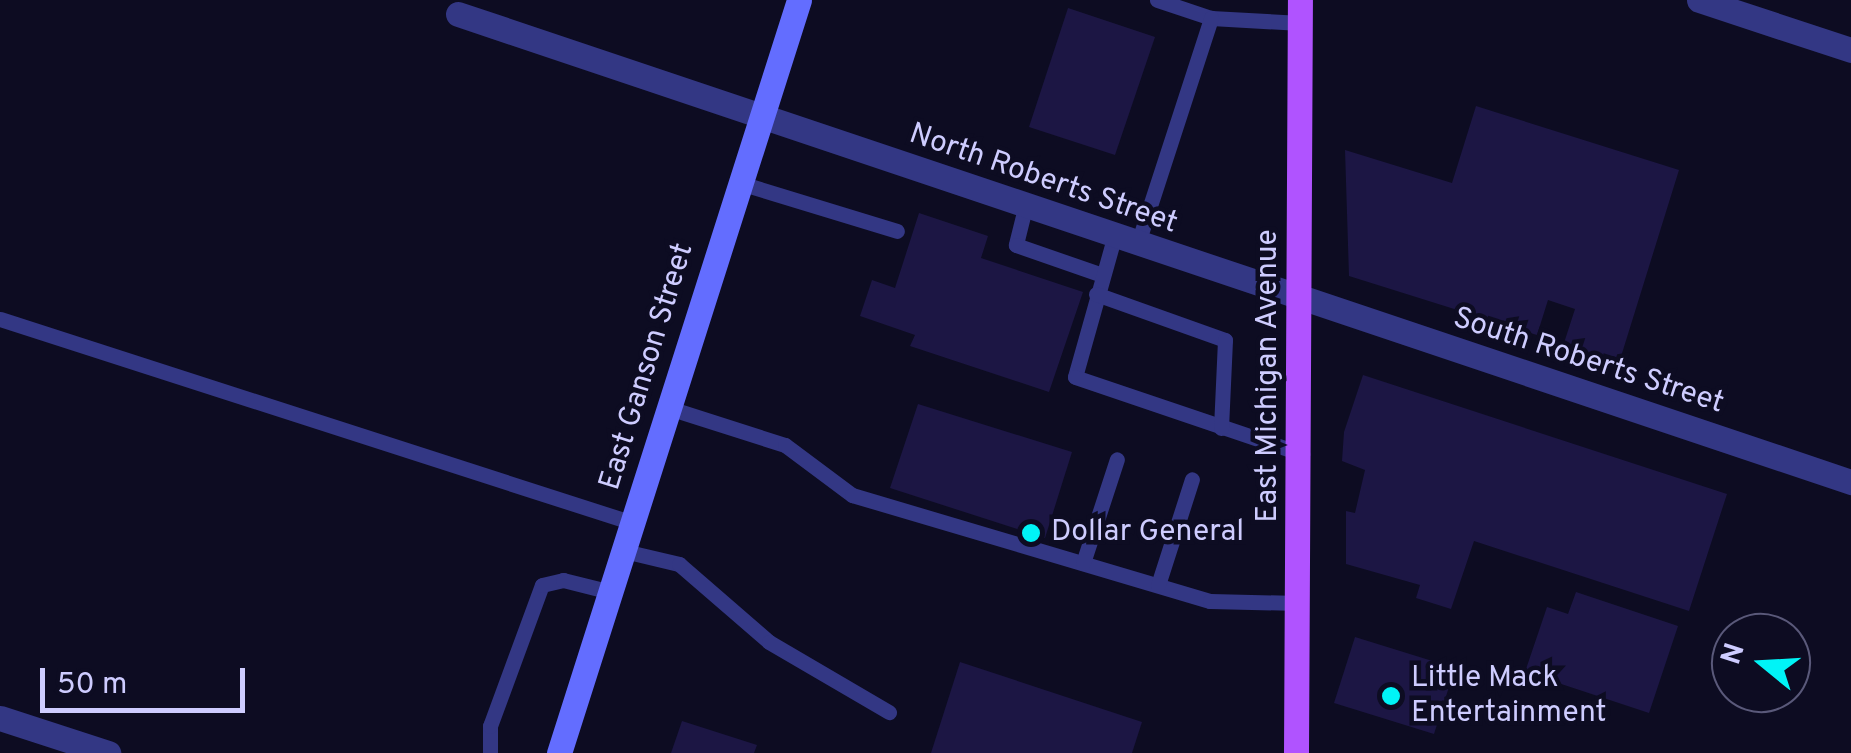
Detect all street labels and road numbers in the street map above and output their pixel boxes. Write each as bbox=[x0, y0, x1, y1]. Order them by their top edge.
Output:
street label: North Roberts Street bbox=[904, 117, 1182, 243]
street label: East Michigan Avenue bbox=[1251, 229, 1287, 523]
street label: East Ganson Street bbox=[593, 239, 703, 495]
street label: South Roberts Street bbox=[1448, 301, 1728, 423]

